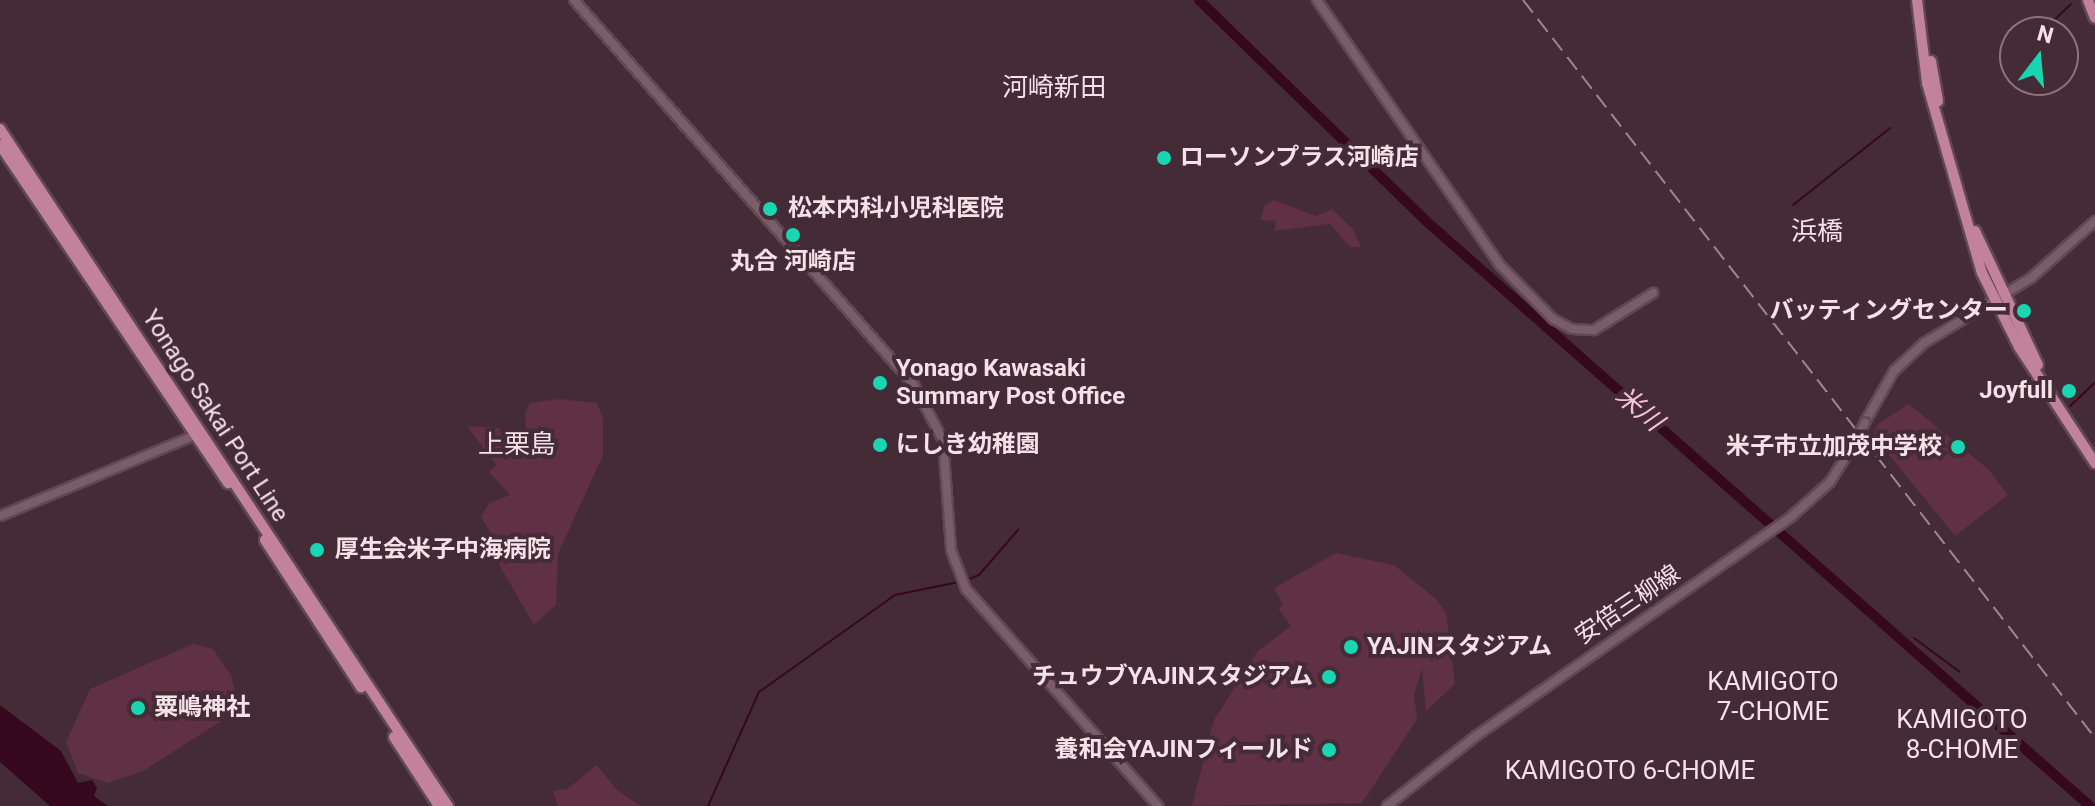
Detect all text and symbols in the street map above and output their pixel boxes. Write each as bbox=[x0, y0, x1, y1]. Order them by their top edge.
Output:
north arrow bbox=[1999, 16, 2079, 96]
text: N bbox=[2034, 20, 2056, 49]
district label: 河崎新田 bbox=[1002, 72, 1106, 104]
place label: ローソンプラス河崎店 bbox=[1180, 144, 1420, 172]
marker: ローソンプラス河崎店 bbox=[1155, 149, 1173, 167]
place label: 松本内科小児科医院 bbox=[788, 195, 1004, 223]
marker: 松本内科小児科医院 bbox=[759, 198, 781, 220]
district label: 浜橋 bbox=[1791, 216, 1843, 248]
marker: 丸合 河崎店 bbox=[784, 226, 802, 244]
place label: 丸合 河崎店 bbox=[730, 248, 856, 276]
place label: バッティングセンター bbox=[1768, 297, 2008, 325]
marker: バッティングセンター bbox=[2015, 302, 2033, 320]
street label: Yonago Sakai Port Line bbox=[136, 305, 294, 527]
place label: Yonago Kawasaki Summary Post Office bbox=[896, 355, 1125, 411]
marker: Yonago Kawasaki Summary Post Office bbox=[871, 374, 889, 392]
place label: Joyfull bbox=[1979, 377, 2053, 405]
water label: 米川 bbox=[1609, 380, 1669, 438]
marker: Joyfull bbox=[2060, 382, 2078, 400]
district label: 上栗島 bbox=[478, 429, 556, 461]
place label: にしき幼稚園 bbox=[896, 431, 1040, 459]
place label: 米子市立加茂中学校 bbox=[1726, 433, 1942, 461]
marker: にしき幼稚園 bbox=[871, 436, 889, 454]
marker: 米子市立加茂中学校 bbox=[1949, 438, 1967, 456]
place label: 厚生会米子中海病院 bbox=[335, 536, 551, 564]
marker: 厚生会米子中海病院 bbox=[306, 539, 328, 561]
street label: 安倍三柳線 bbox=[1570, 560, 1686, 650]
place label: YAJINスタジアム bbox=[1367, 633, 1554, 661]
marker: YAJINスタジアム bbox=[1342, 638, 1360, 656]
place label: チュウブYAJINスタジアム bbox=[1030, 663, 1313, 691]
district label: KAMIGOTO 7-CHOME bbox=[1699, 666, 1847, 728]
marker: チュウブYAJINスタジアム bbox=[1320, 668, 1338, 686]
place label: 粟嶋神社 bbox=[154, 694, 250, 722]
marker: 粟嶋神社 bbox=[129, 699, 147, 717]
district label: KAMIGOTO 8-CHOME bbox=[1888, 704, 2036, 766]
place label: 養和会YAJINフィールド bbox=[1054, 736, 1313, 764]
marker: 養和会YAJINフィールド bbox=[1320, 741, 1338, 759]
district label: KAMIGOTO 6-CHOME bbox=[1489, 755, 1771, 787]

